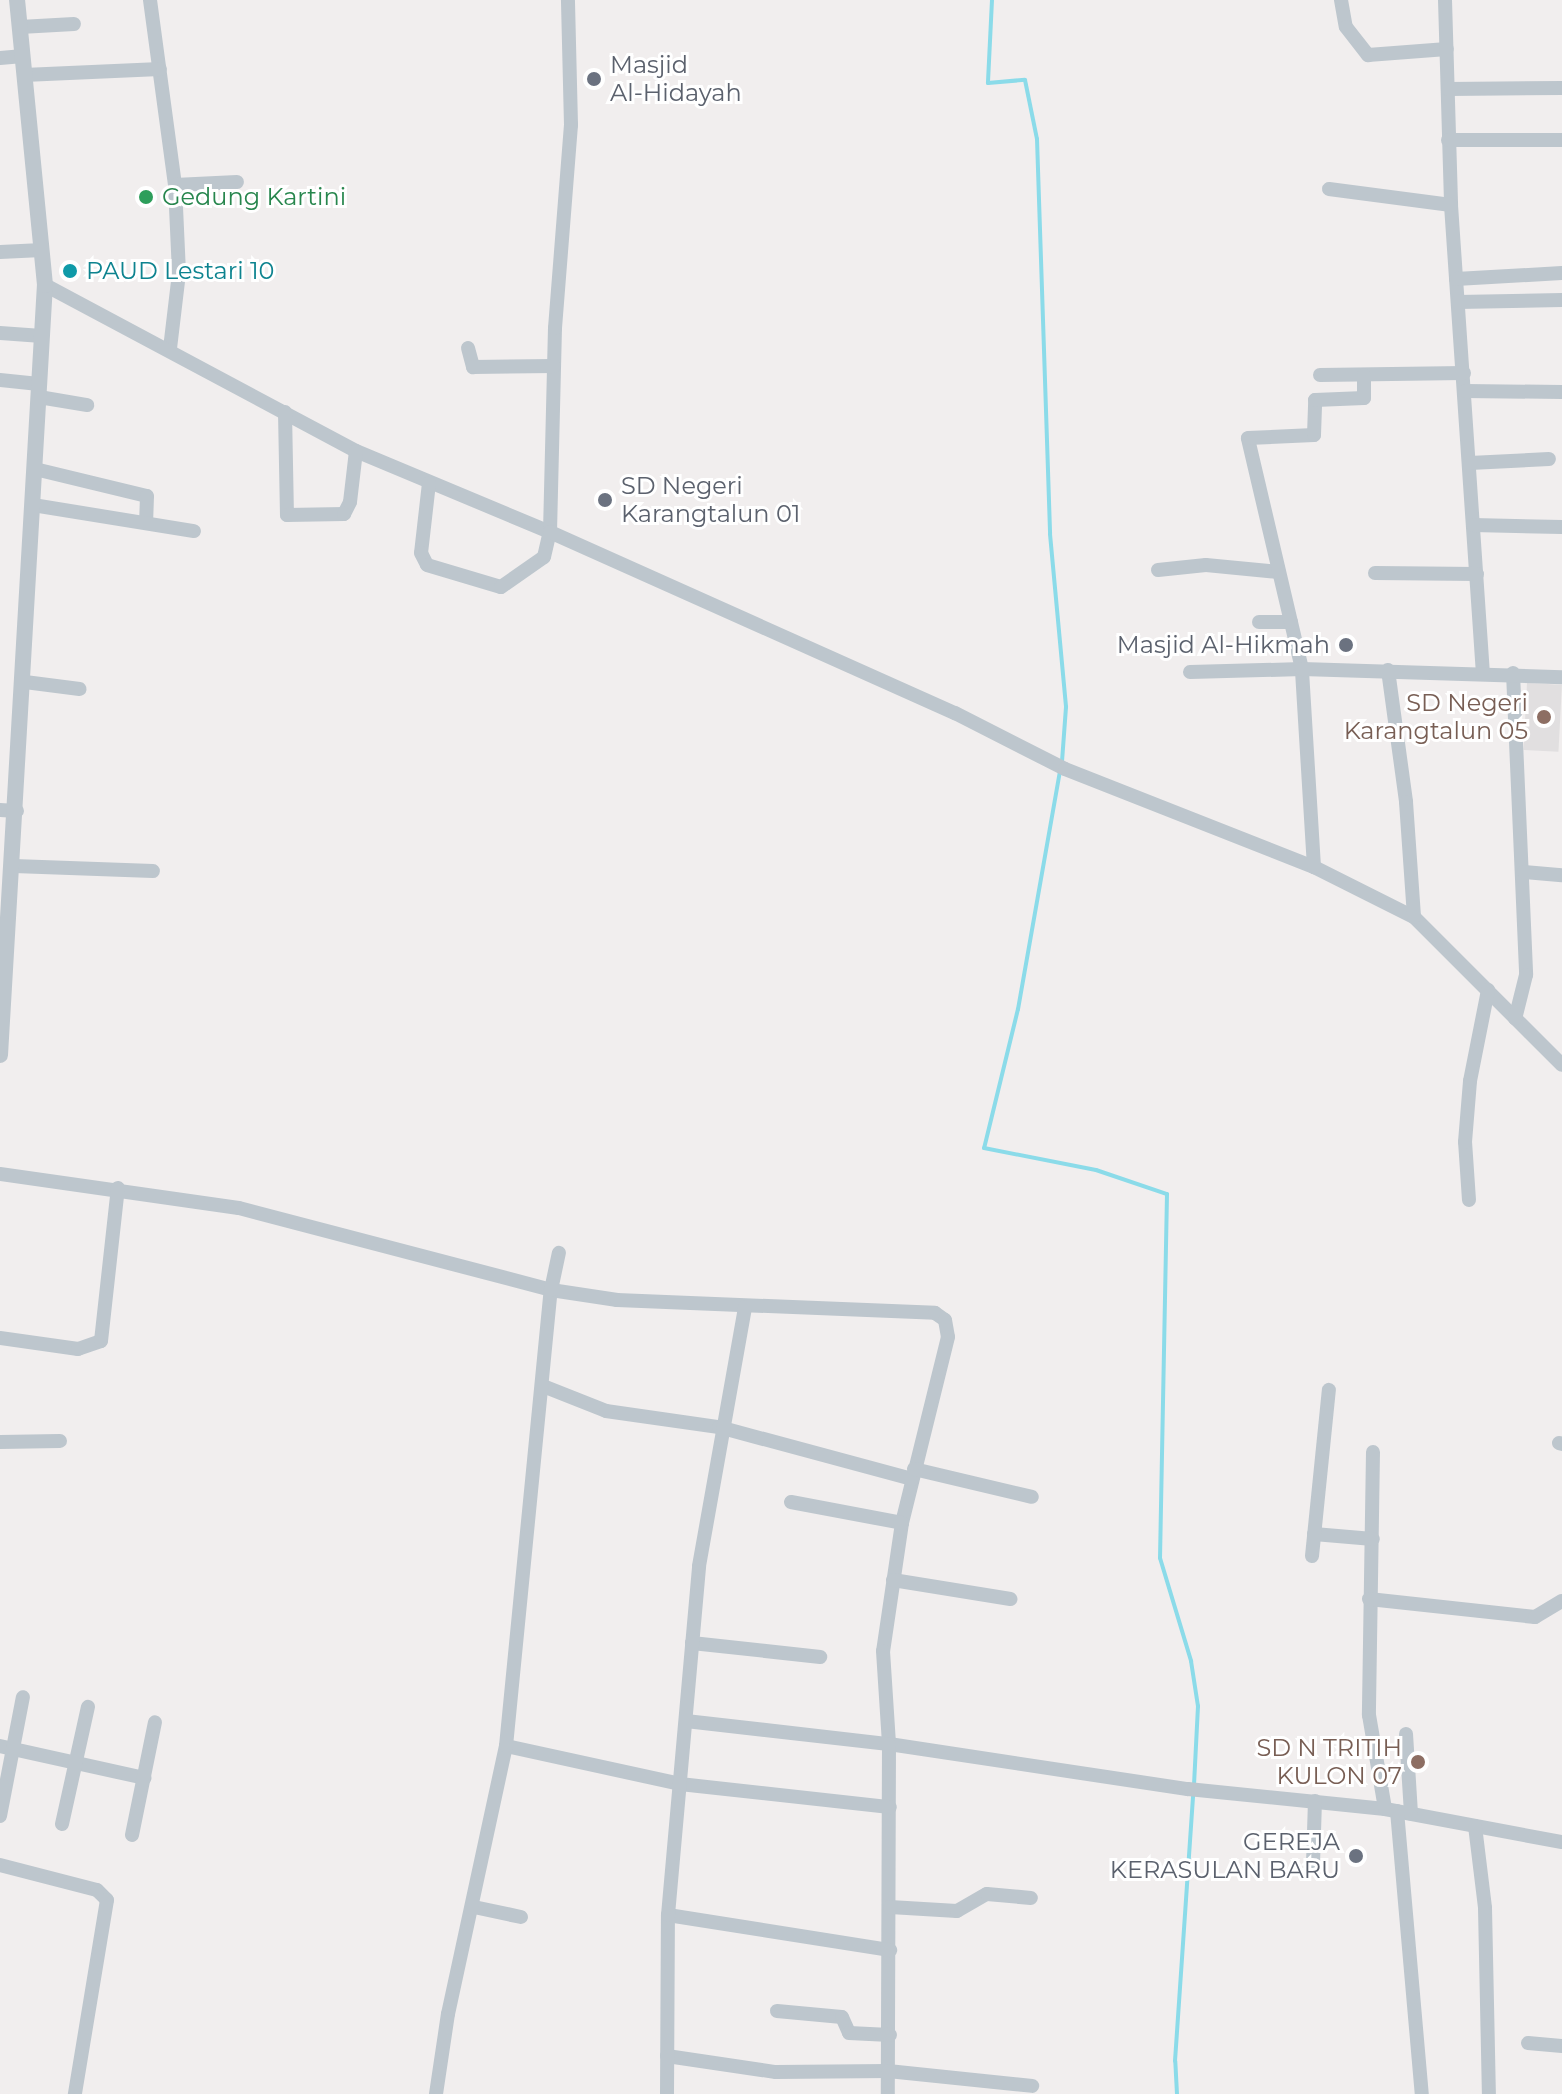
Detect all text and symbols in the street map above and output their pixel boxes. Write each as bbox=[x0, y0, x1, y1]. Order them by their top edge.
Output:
place label: Masjid Al-Hidayah bbox=[610, 51, 742, 107]
marker: Masjid Al-Hidayah bbox=[585, 70, 603, 88]
place label: Gedung Kartini bbox=[162, 183, 346, 211]
marker: Gedung Kartini bbox=[137, 188, 155, 206]
place label: PAUD Lestari 10 bbox=[86, 257, 274, 285]
marker: PAUD Lestari 10 bbox=[61, 262, 79, 280]
place label: SD Negeri Karangtalun 01 bbox=[621, 472, 800, 528]
marker: SD Negeri Karangtalun 01 bbox=[596, 491, 614, 509]
place label: Masjid Al-Hikmah bbox=[1117, 631, 1330, 659]
marker: Masjid Al-Hikmah bbox=[1337, 636, 1355, 654]
place label: SD Negeri Karangtalun 05 bbox=[1344, 689, 1528, 745]
marker: SD Negeri Karangtalun 05 bbox=[1535, 708, 1553, 726]
place label: SD N TRITIH KULON 07 bbox=[1256, 1734, 1402, 1790]
marker: SD N TRITIH KULON 07 bbox=[1409, 1753, 1427, 1771]
place label: GEREJA KERASULAN BARU bbox=[1110, 1828, 1340, 1884]
marker: GEREJA KERASULAN BARU bbox=[1347, 1847, 1365, 1865]

